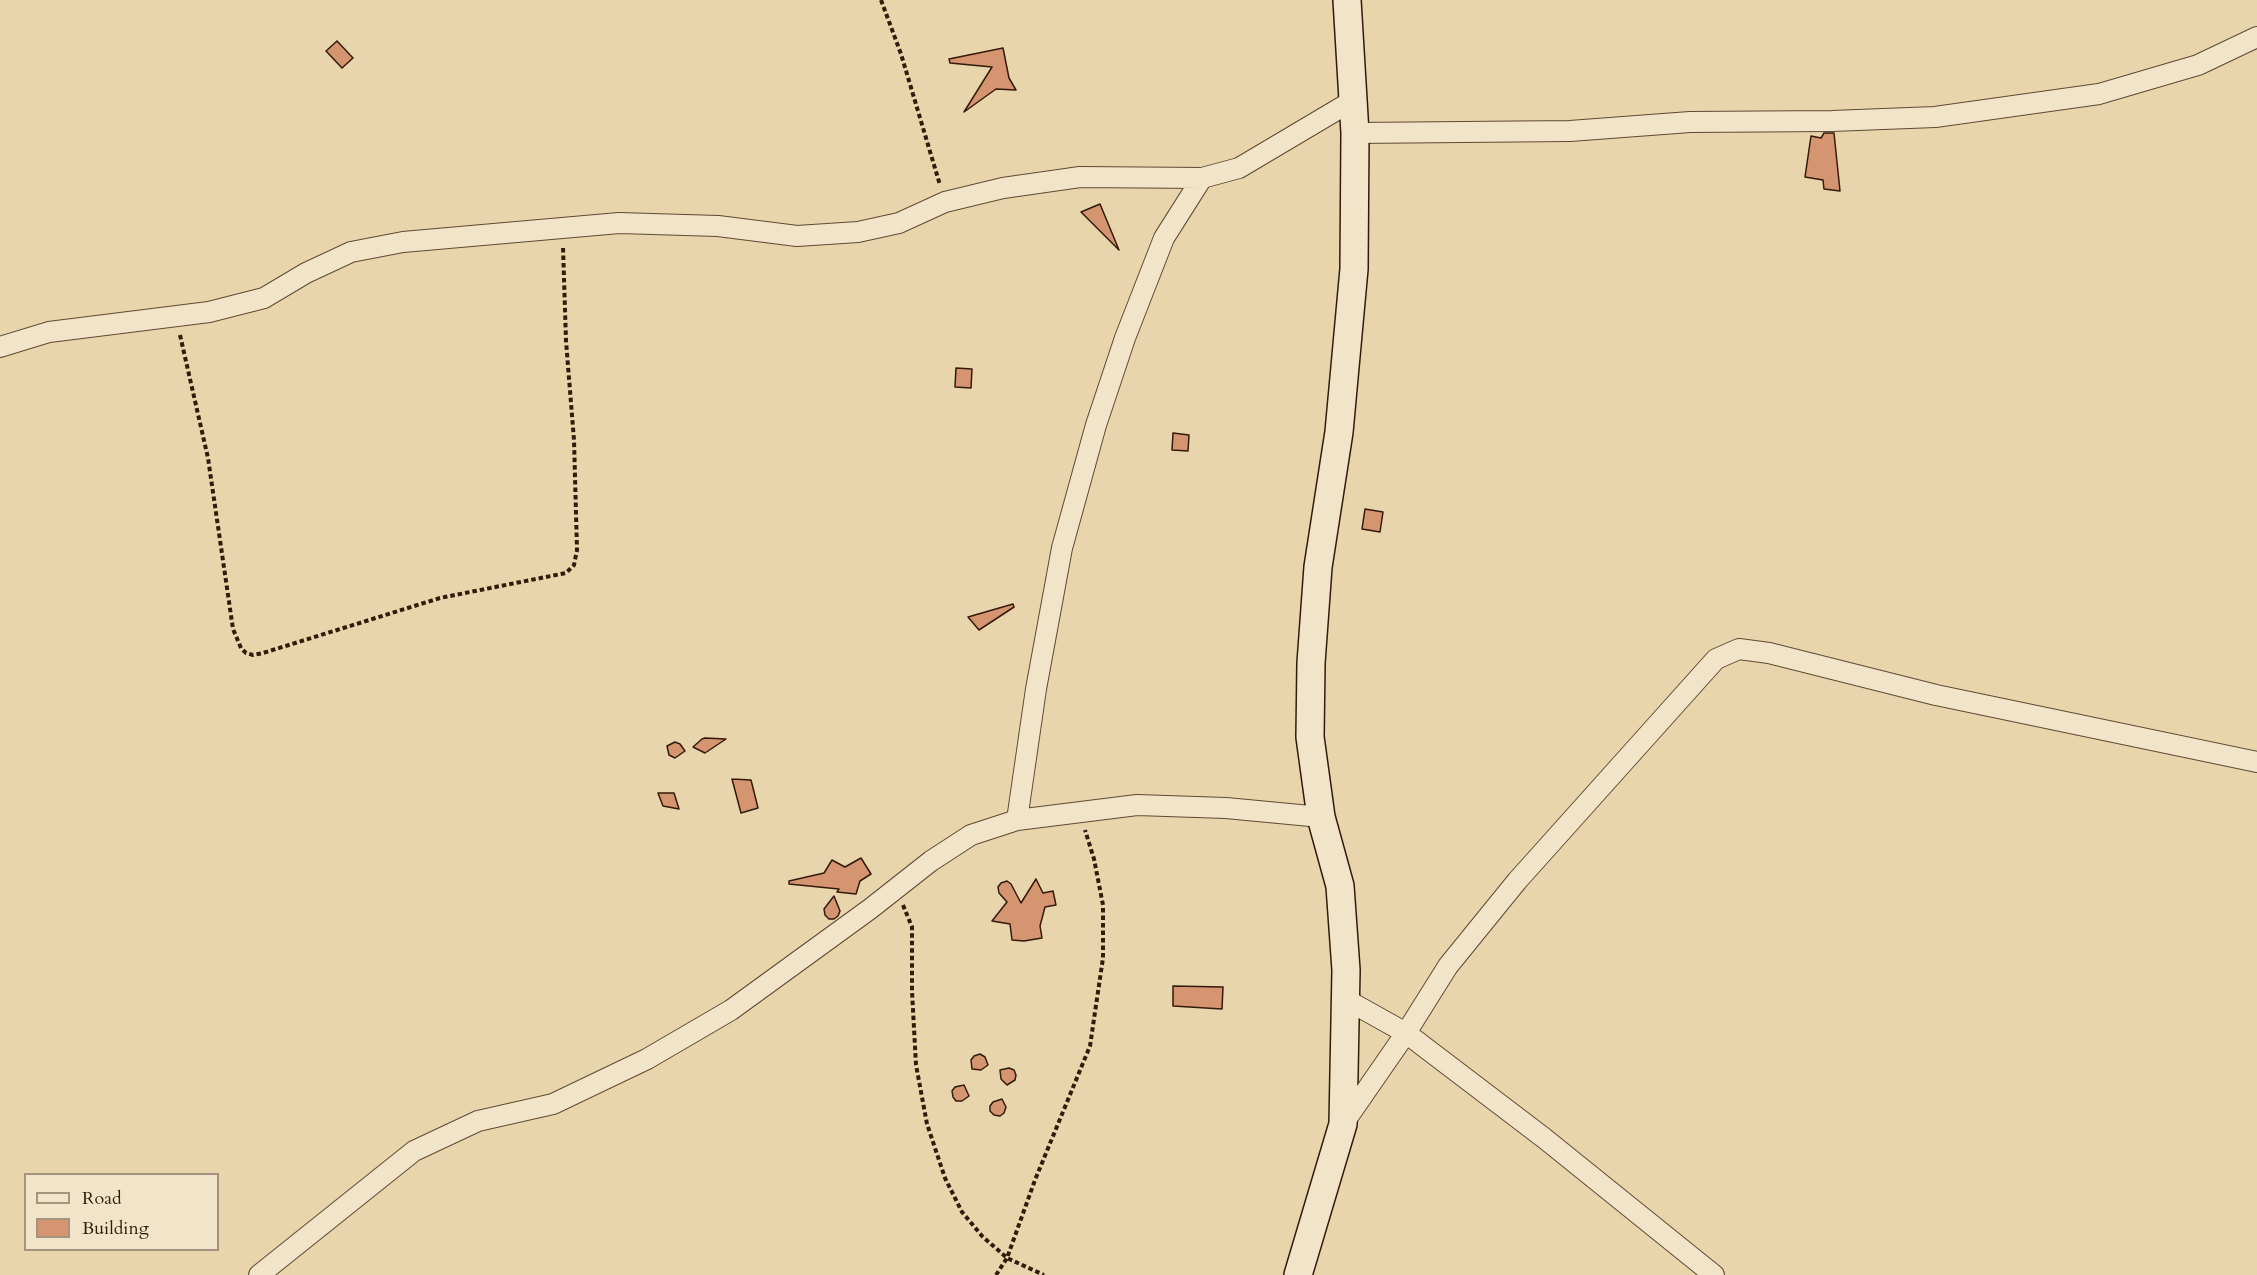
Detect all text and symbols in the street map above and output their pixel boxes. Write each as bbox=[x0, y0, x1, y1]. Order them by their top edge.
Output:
legend bbox=[24, 1173, 219, 1251]
text: Road bbox=[82, 1186, 122, 1211]
text: Building bbox=[82, 1216, 149, 1241]

